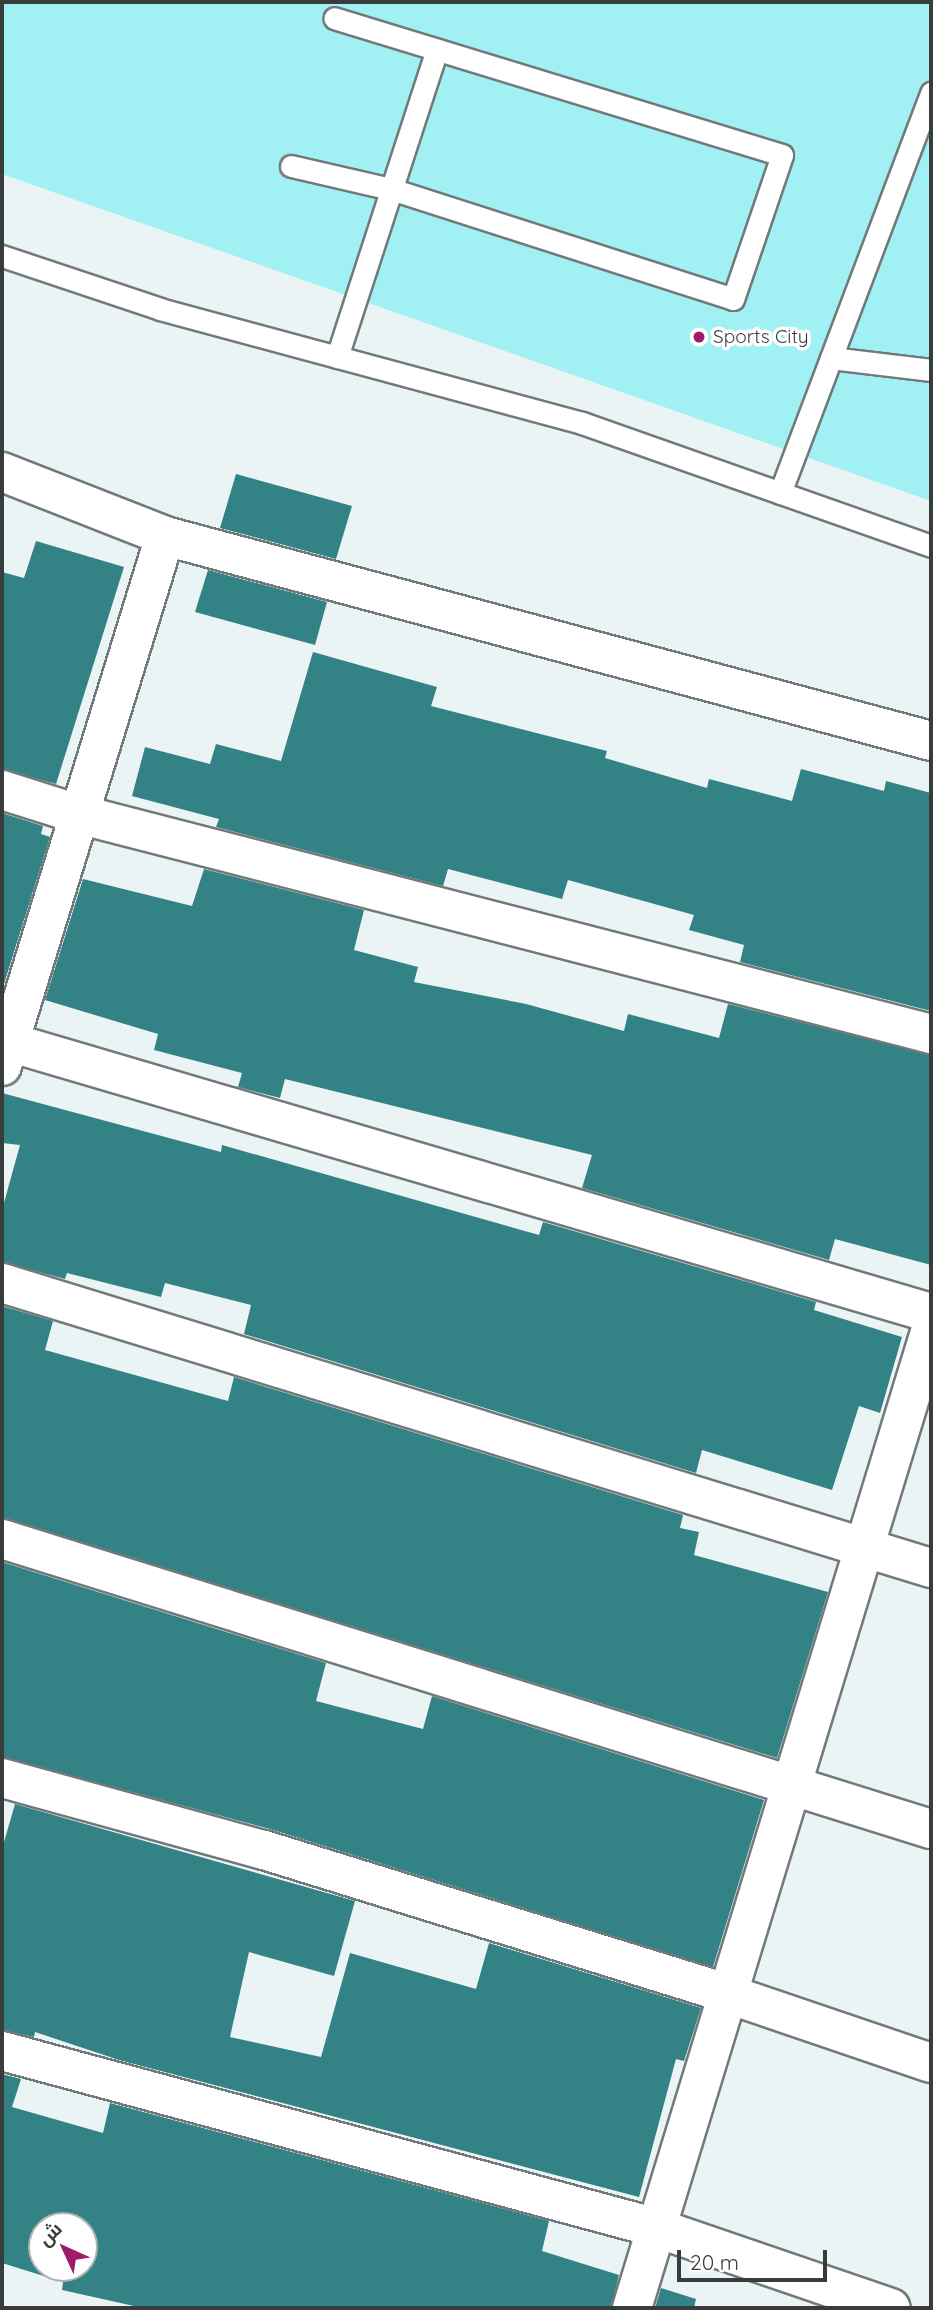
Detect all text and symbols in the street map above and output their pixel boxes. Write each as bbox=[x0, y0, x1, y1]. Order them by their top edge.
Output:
place label: Sports City bbox=[713, 326, 809, 348]
marker: Sports City bbox=[691, 329, 707, 345]
north arrow bbox=[28, 2212, 98, 2282]
text: ش bbox=[32, 2216, 67, 2251]
scale bar bbox=[681, 2236, 832, 2280]
text: 20 m bbox=[690, 2249, 739, 2275]

